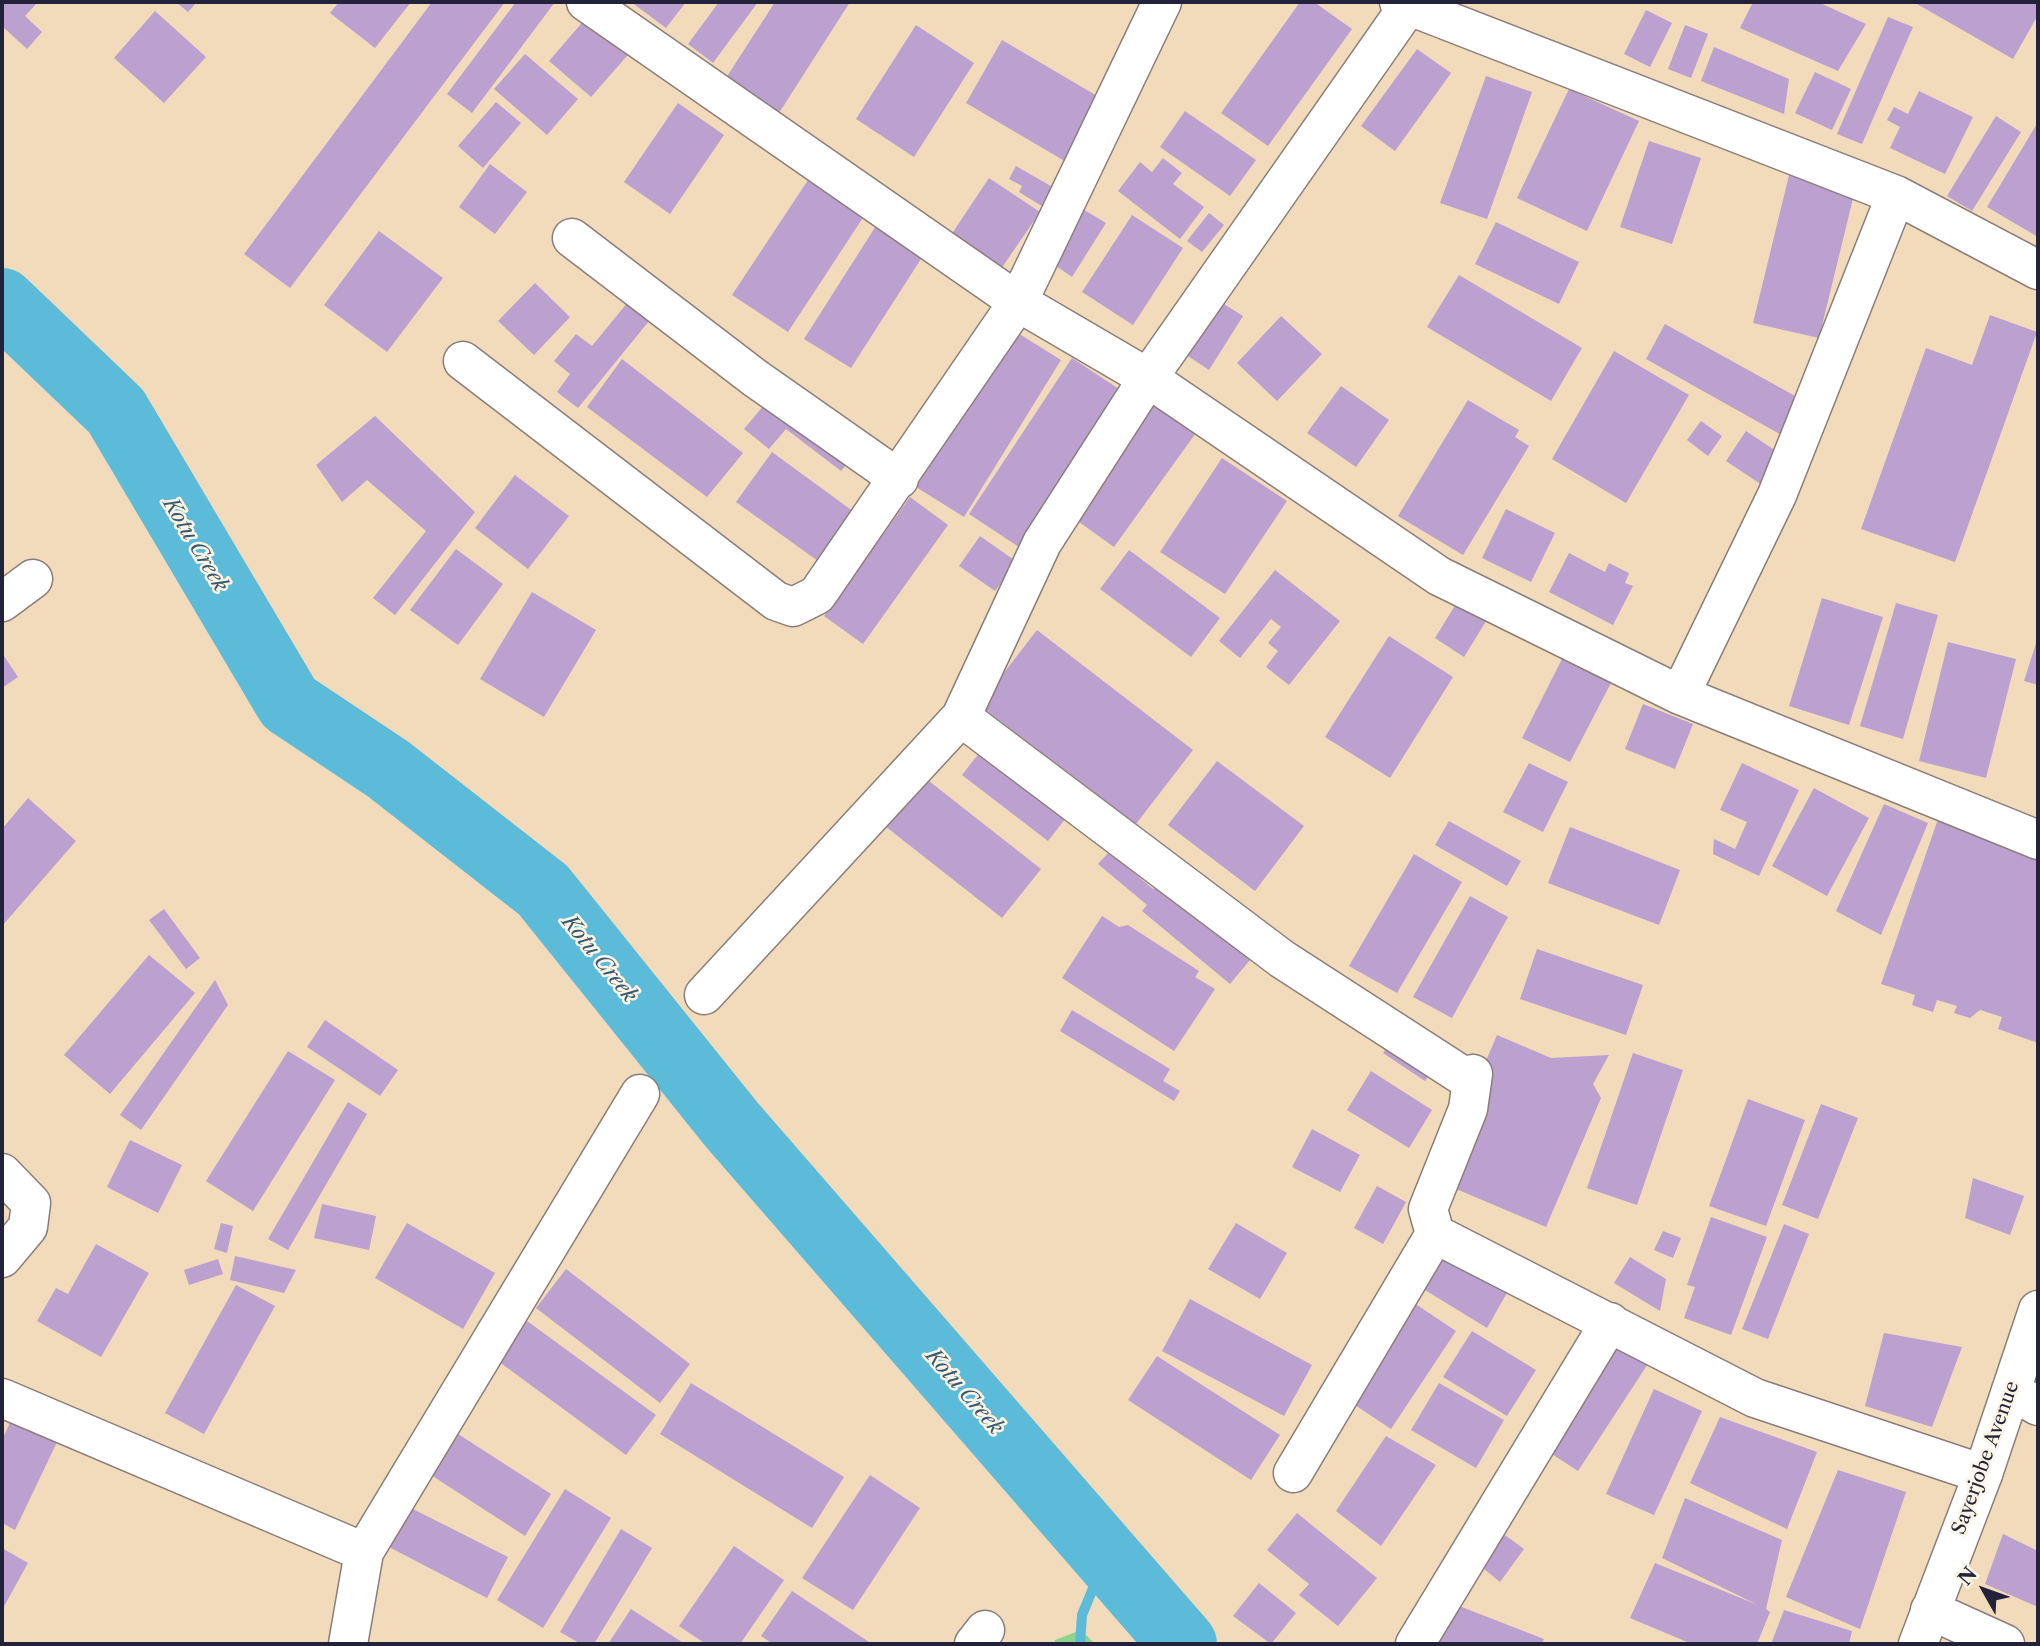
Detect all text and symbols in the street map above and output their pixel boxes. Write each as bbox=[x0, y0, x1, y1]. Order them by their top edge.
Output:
water label: Kotu Creek bbox=[157, 493, 233, 597]
water label: Kotu Creek bbox=[556, 910, 642, 1008]
water label: Kotu Creek bbox=[920, 1344, 1008, 1440]
street label: Sayerjobe Avenue bbox=[1948, 1378, 2024, 1538]
north arrow bbox=[1949, 1555, 2019, 1625]
text: N bbox=[1953, 1562, 1982, 1590]

